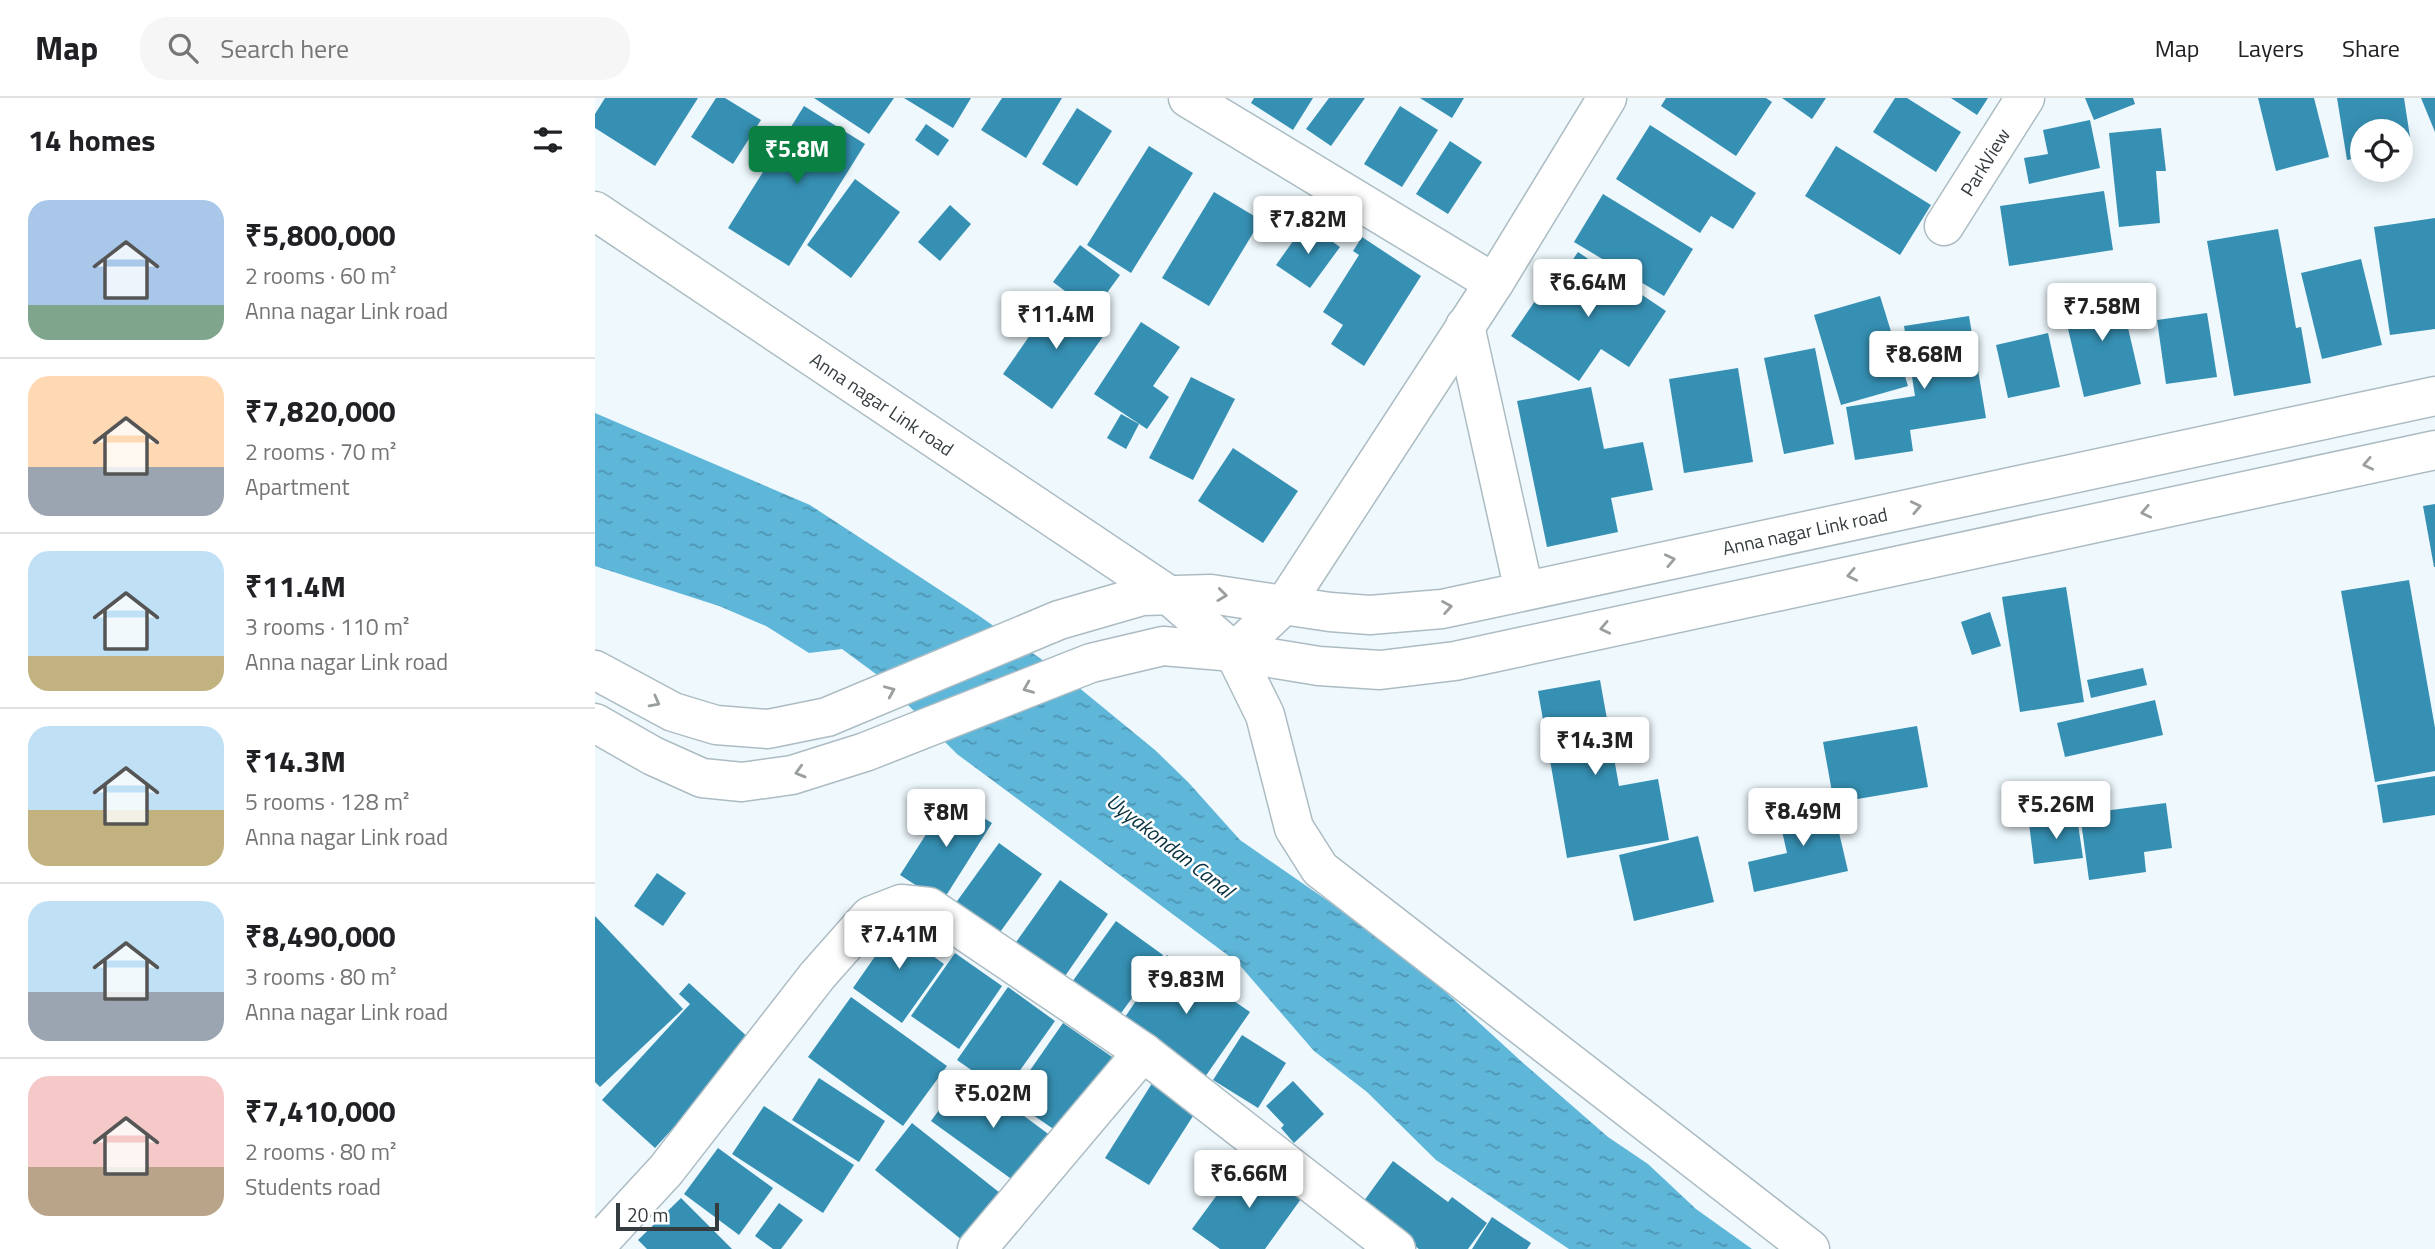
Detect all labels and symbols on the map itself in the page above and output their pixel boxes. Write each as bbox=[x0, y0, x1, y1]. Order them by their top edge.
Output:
street label: ParkView bbox=[1952, 122, 2017, 201]
pin: ₹5.8M bbox=[748, 126, 846, 186]
pin: ₹7.82M bbox=[1251, 197, 1365, 256]
pin: ₹6.64M bbox=[1531, 260, 1645, 319]
pin: ₹7.58M bbox=[2045, 284, 2159, 343]
pin: ₹11.4M bbox=[999, 292, 1113, 351]
pin: ₹8.68M bbox=[1867, 331, 1981, 391]
street label: Anna nagar Link road bbox=[805, 345, 960, 463]
one-way arrow bbox=[2362, 455, 2374, 470]
street label: Anna nagar Link road bbox=[1720, 499, 1890, 562]
one-way arrow bbox=[1910, 501, 1922, 515]
one-way arrow bbox=[2140, 503, 2152, 518]
one-way arrow bbox=[1664, 553, 1676, 568]
one-way arrow bbox=[1846, 567, 1858, 582]
one-way arrow bbox=[1216, 588, 1227, 603]
one-way arrow bbox=[1441, 600, 1453, 615]
one-way arrow bbox=[1599, 620, 1611, 635]
one-way arrow bbox=[1023, 680, 1035, 694]
one-way arrow bbox=[884, 685, 896, 699]
one-way arrow bbox=[648, 694, 660, 707]
pin: ₹14.3M bbox=[1538, 718, 1652, 777]
one-way arrow bbox=[794, 764, 806, 778]
pin: ₹5.26M bbox=[1999, 782, 2113, 841]
water label: Uyyakondan Canal bbox=[1100, 785, 1243, 907]
pin: ₹8.49M bbox=[1746, 788, 1860, 848]
pin: ₹8M bbox=[912, 790, 980, 849]
pin: ₹7.41M bbox=[842, 912, 956, 971]
pin: ₹9.83M bbox=[1129, 956, 1243, 1016]
pin: ₹5.02M bbox=[936, 1070, 1050, 1130]
pin: ₹6.66M bbox=[1192, 1150, 1306, 1210]
scale bar bbox=[616, 1200, 719, 1232]

